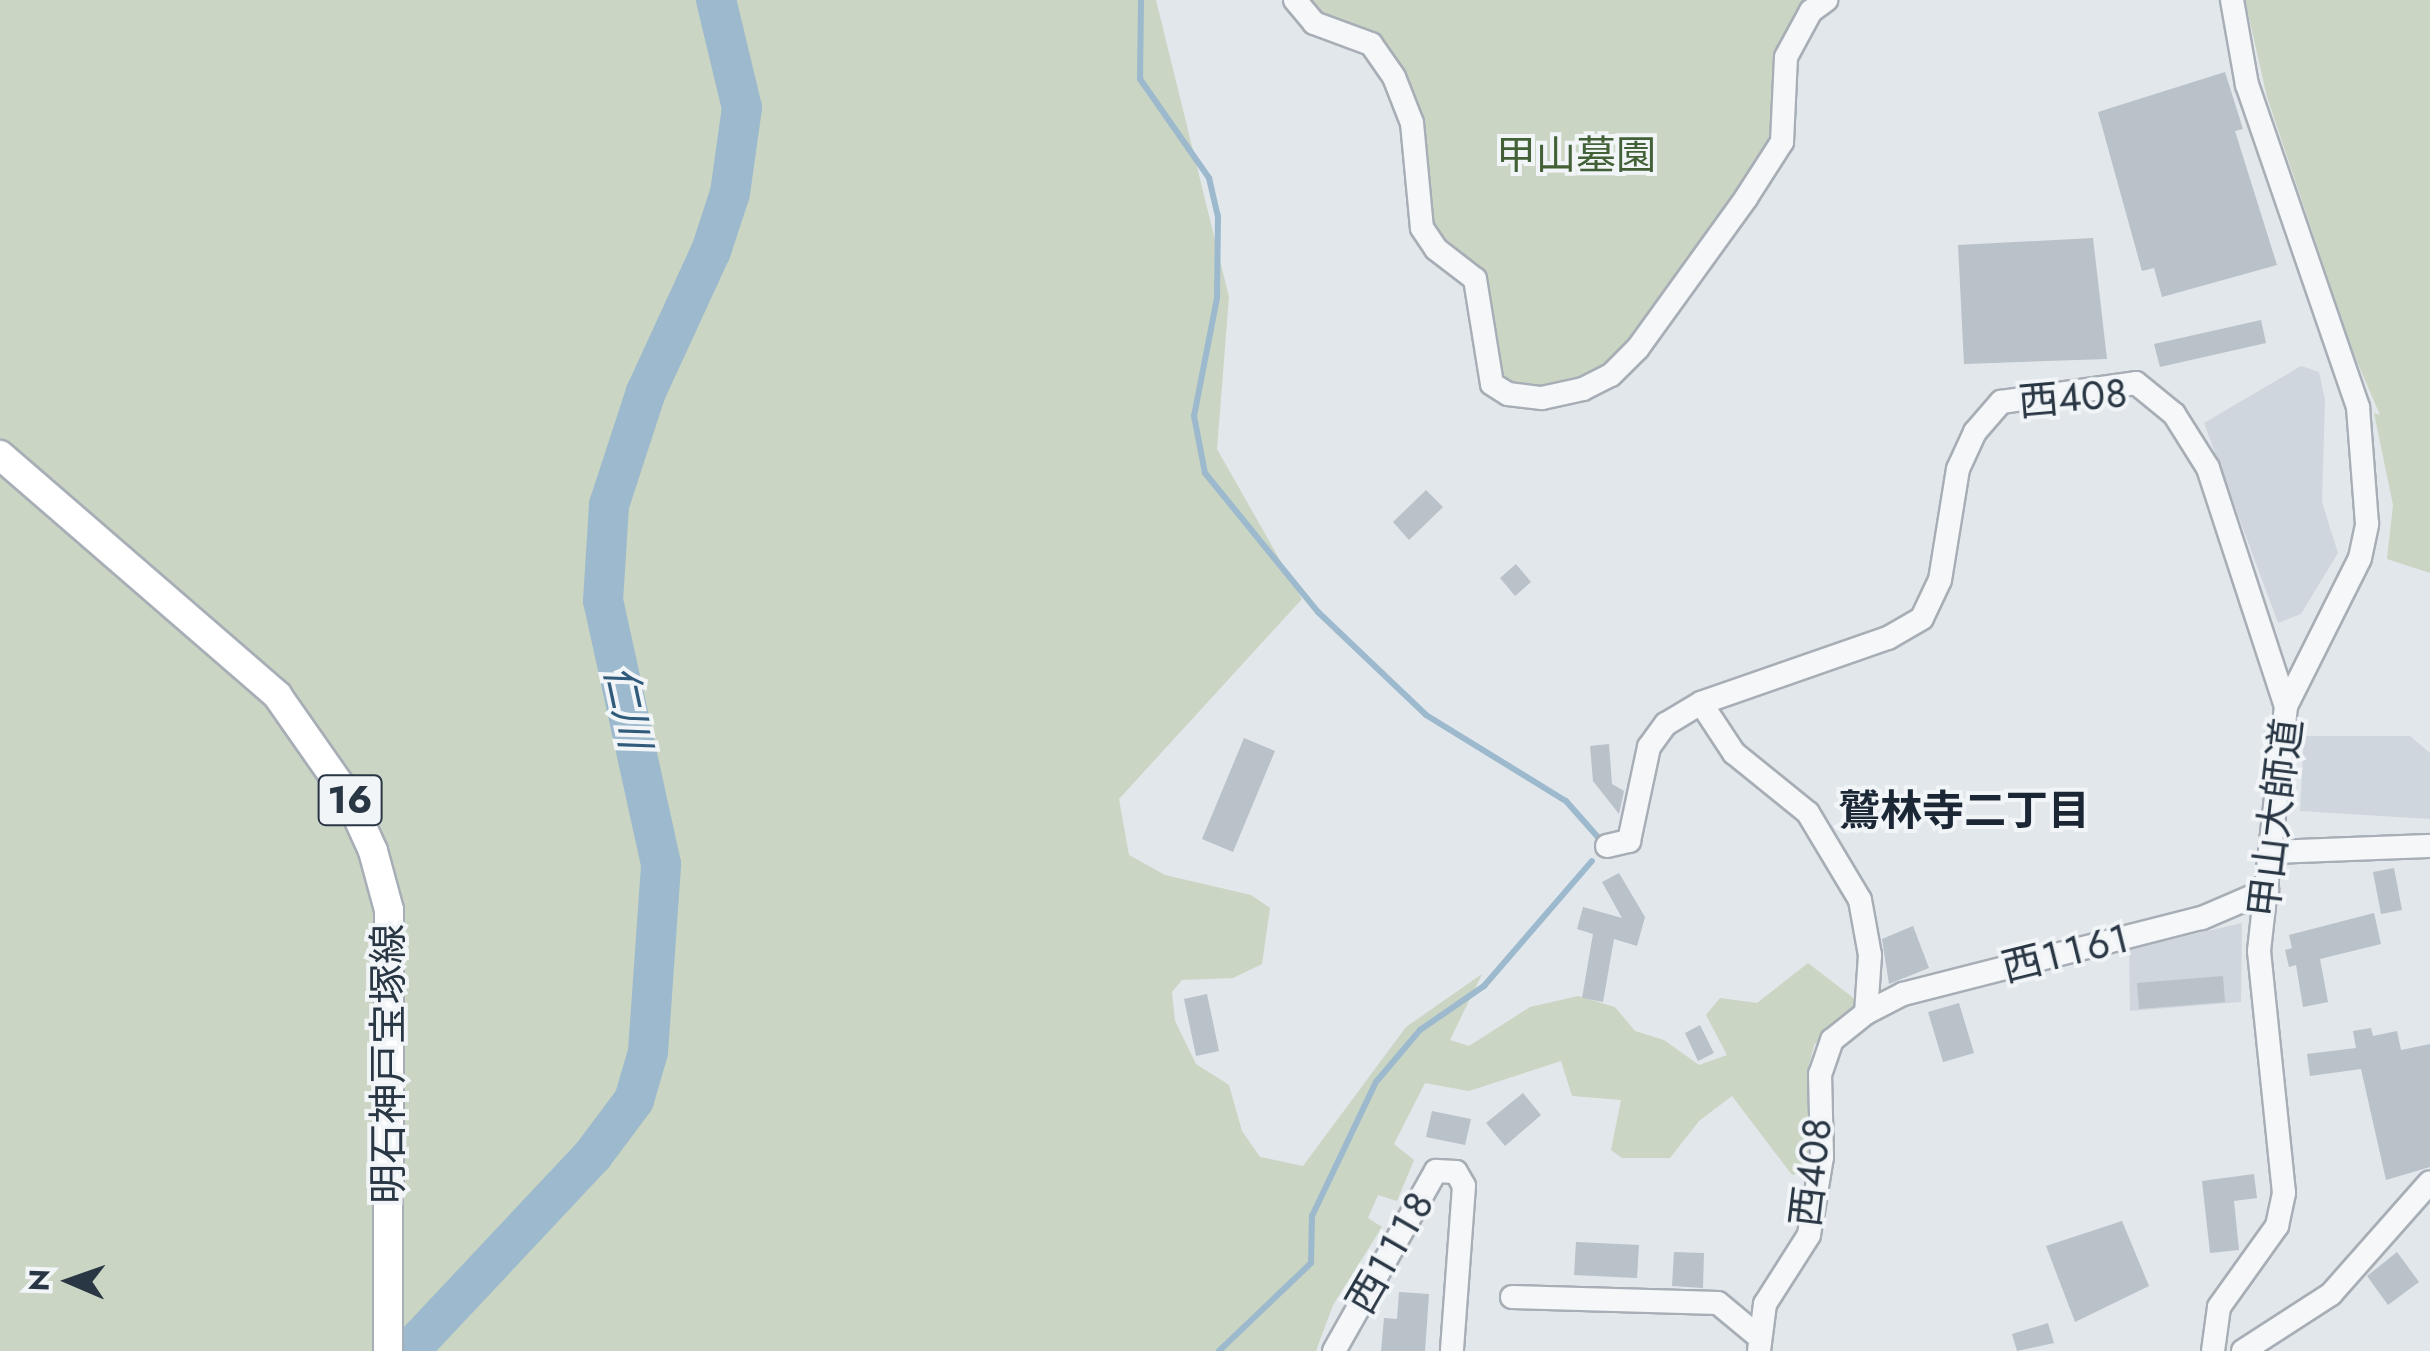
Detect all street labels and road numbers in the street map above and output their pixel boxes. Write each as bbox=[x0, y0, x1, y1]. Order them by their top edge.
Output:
street label: 西４０８ bbox=[2016, 368, 2130, 426]
street label: 甲山大師道 bbox=[2239, 716, 2311, 920]
road number: 16 bbox=[318, 767, 382, 833]
street label: 西１１６１ bbox=[1997, 913, 2137, 991]
street label: 明石神戸宝塚線 bbox=[364, 924, 412, 1204]
street label: 西４０８ bbox=[1781, 1115, 1841, 1229]
street label: 西１１１８ bbox=[1336, 1182, 1444, 1322]

